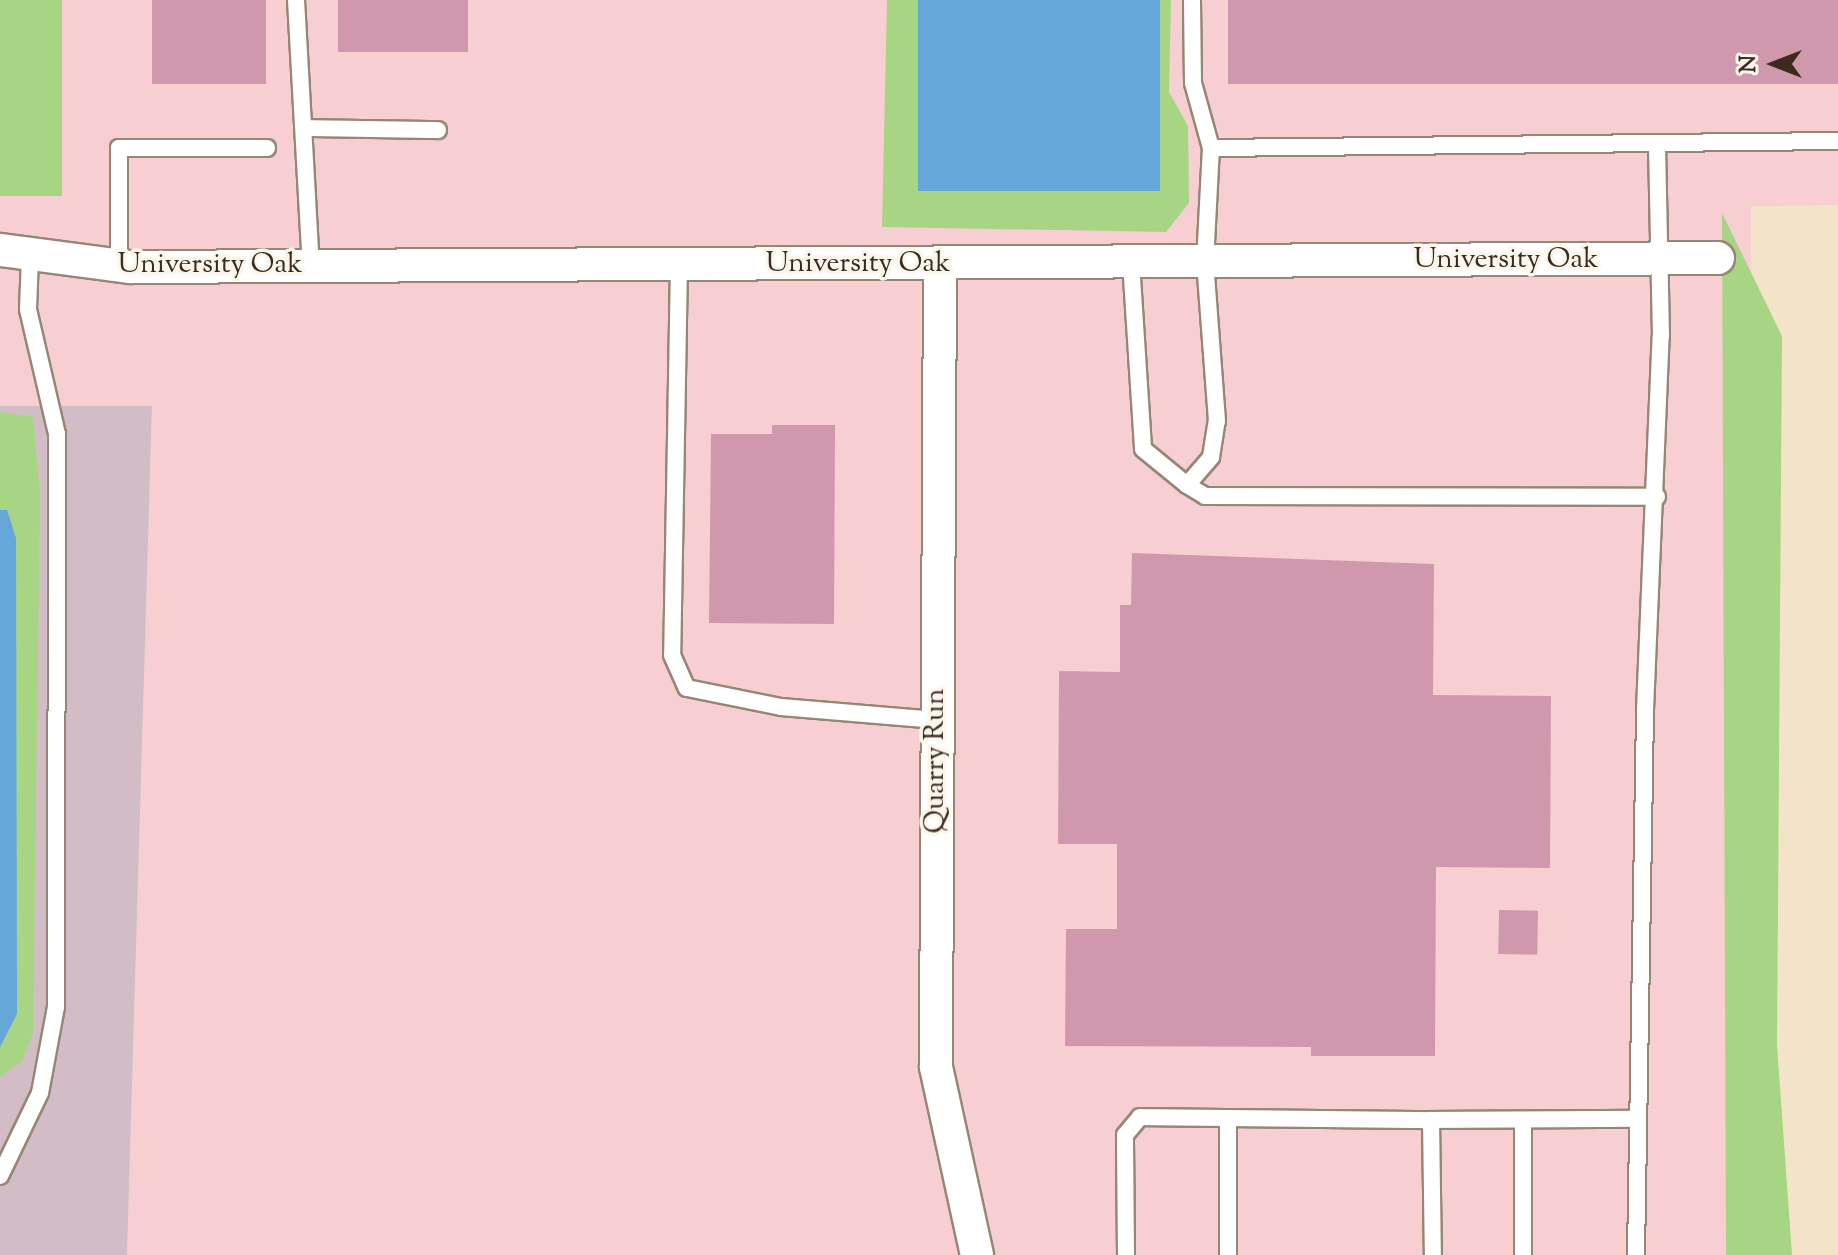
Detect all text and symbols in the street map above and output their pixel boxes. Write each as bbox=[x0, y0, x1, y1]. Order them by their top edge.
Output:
north arrow bbox=[1734, 24, 1814, 104]
text: N bbox=[1734, 55, 1766, 73]
street label: University Oak bbox=[1414, 243, 1598, 277]
street label: University Oak bbox=[766, 247, 950, 281]
street label: University Oak bbox=[118, 248, 302, 282]
street label: Quarry Run bbox=[919, 688, 953, 834]

